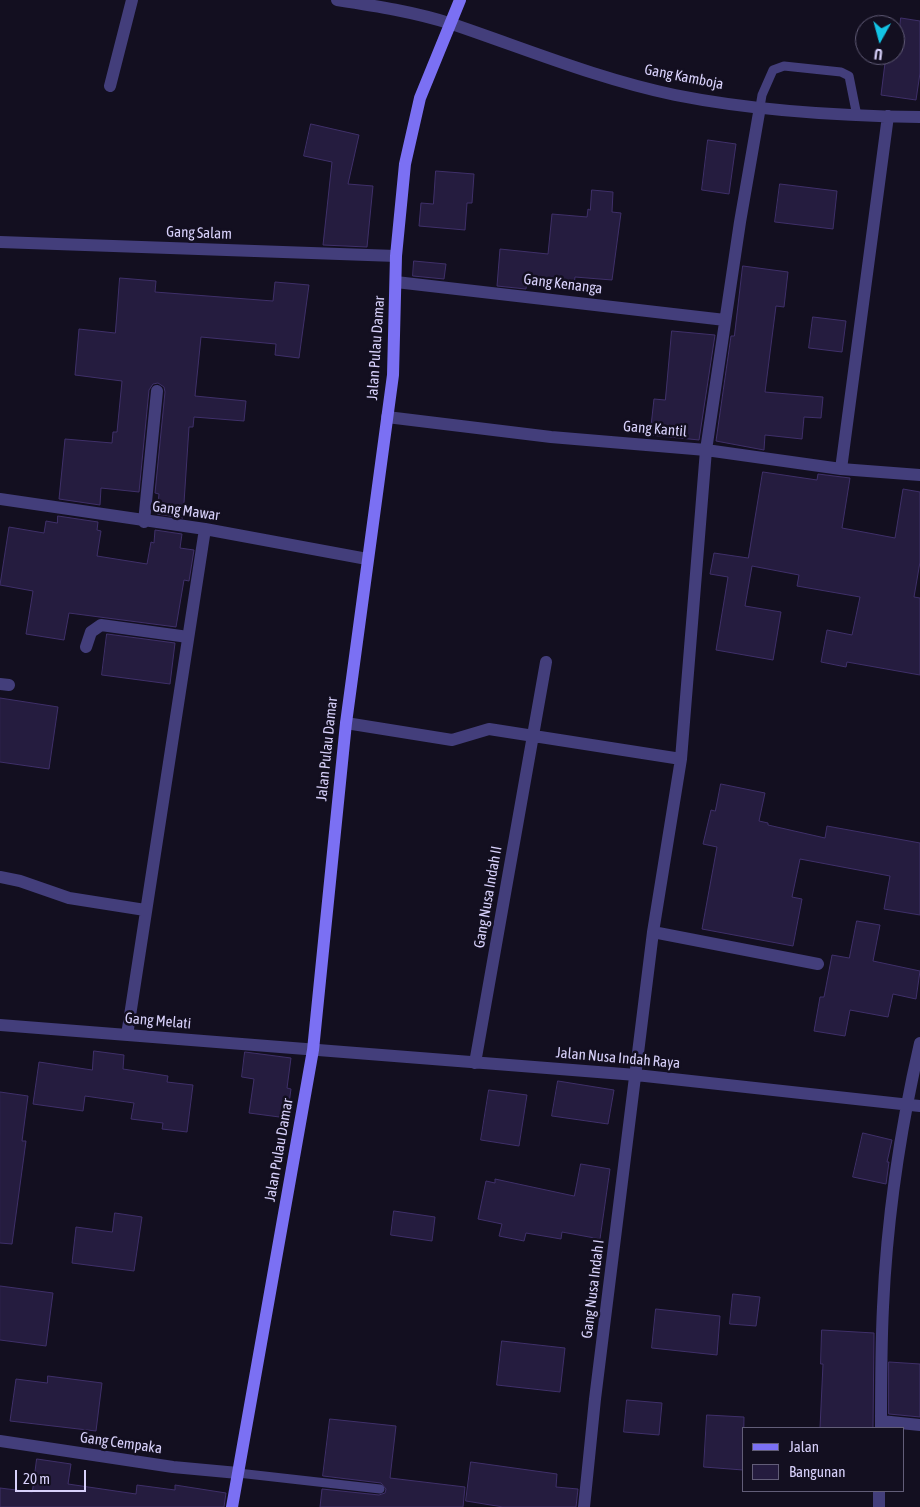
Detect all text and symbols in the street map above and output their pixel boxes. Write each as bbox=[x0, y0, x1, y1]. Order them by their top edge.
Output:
north arrow bbox=[855, 15, 905, 65]
text: U bbox=[873, 45, 883, 62]
street label: Gang Kamboja bbox=[643, 61, 725, 93]
street label: Gang Salam bbox=[166, 223, 232, 243]
street label: Gang Kenanga bbox=[523, 270, 603, 298]
street label: Jalan Pulau Damar bbox=[363, 295, 389, 401]
street label: Gang Kantil bbox=[622, 417, 688, 441]
street label: Gang Mawar bbox=[151, 497, 221, 525]
street label: Jalan Pulau Damar bbox=[313, 696, 341, 802]
street label: Gang Nusa Indah II bbox=[470, 845, 506, 949]
street label: Gang Melati bbox=[124, 1009, 192, 1033]
street label: Jalan Nusa Indah Raya bbox=[555, 1044, 681, 1072]
street label: Jalan Pulau Damar bbox=[261, 1097, 297, 1203]
street label: Gang Nusa Indah I bbox=[578, 1239, 608, 1339]
legend bbox=[742, 1427, 905, 1492]
street label: Gang Cempaka bbox=[79, 1428, 163, 1458]
text: Jalan bbox=[789, 1438, 819, 1455]
scale bar bbox=[18, 1460, 89, 1492]
text: Bangunan bbox=[789, 1463, 846, 1480]
text: 20 m bbox=[23, 1470, 50, 1487]

